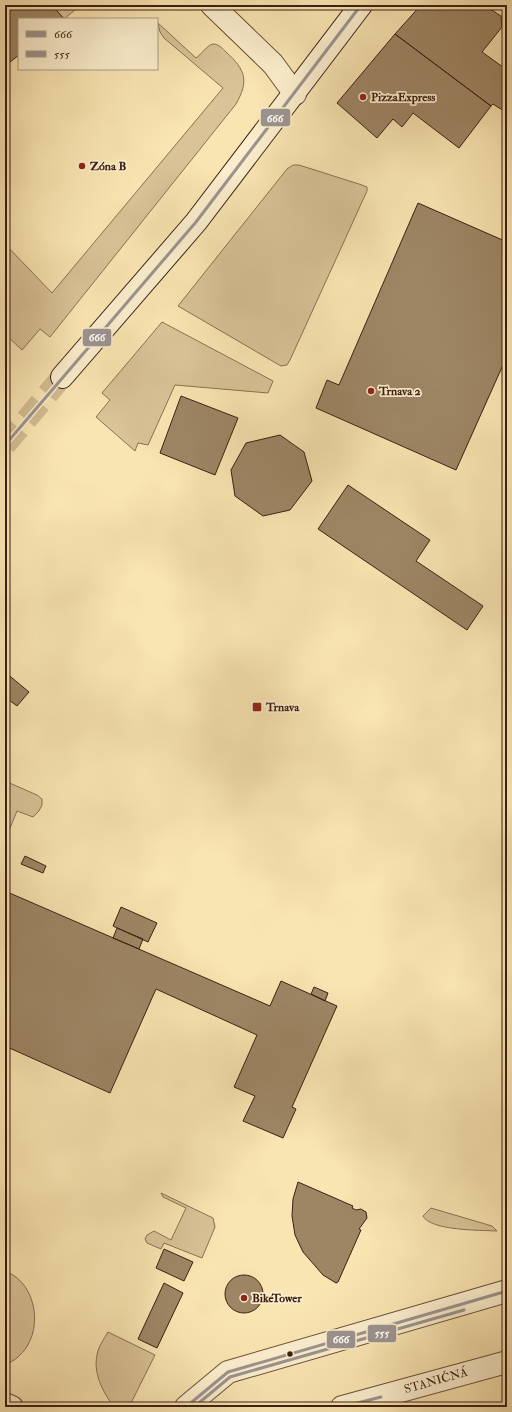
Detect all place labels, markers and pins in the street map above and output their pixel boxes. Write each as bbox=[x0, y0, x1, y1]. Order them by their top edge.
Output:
place label: PizzaExpress bbox=[371, 90, 435, 105]
marker: PizzaExpress bbox=[358, 92, 368, 102]
place label: Zóna B bbox=[90, 159, 126, 174]
marker: Zóna B bbox=[77, 161, 87, 171]
place label: Trnava 2 bbox=[378, 384, 421, 399]
marker: Trnava 2 bbox=[366, 386, 376, 396]
place label: Trnava bbox=[265, 700, 300, 715]
marker: Trnava bbox=[251, 701, 263, 713]
place label: BikeTower bbox=[252, 1291, 302, 1306]
marker: BikeTower bbox=[239, 1293, 249, 1303]
unlabelled marker bbox=[285, 1349, 295, 1359]

